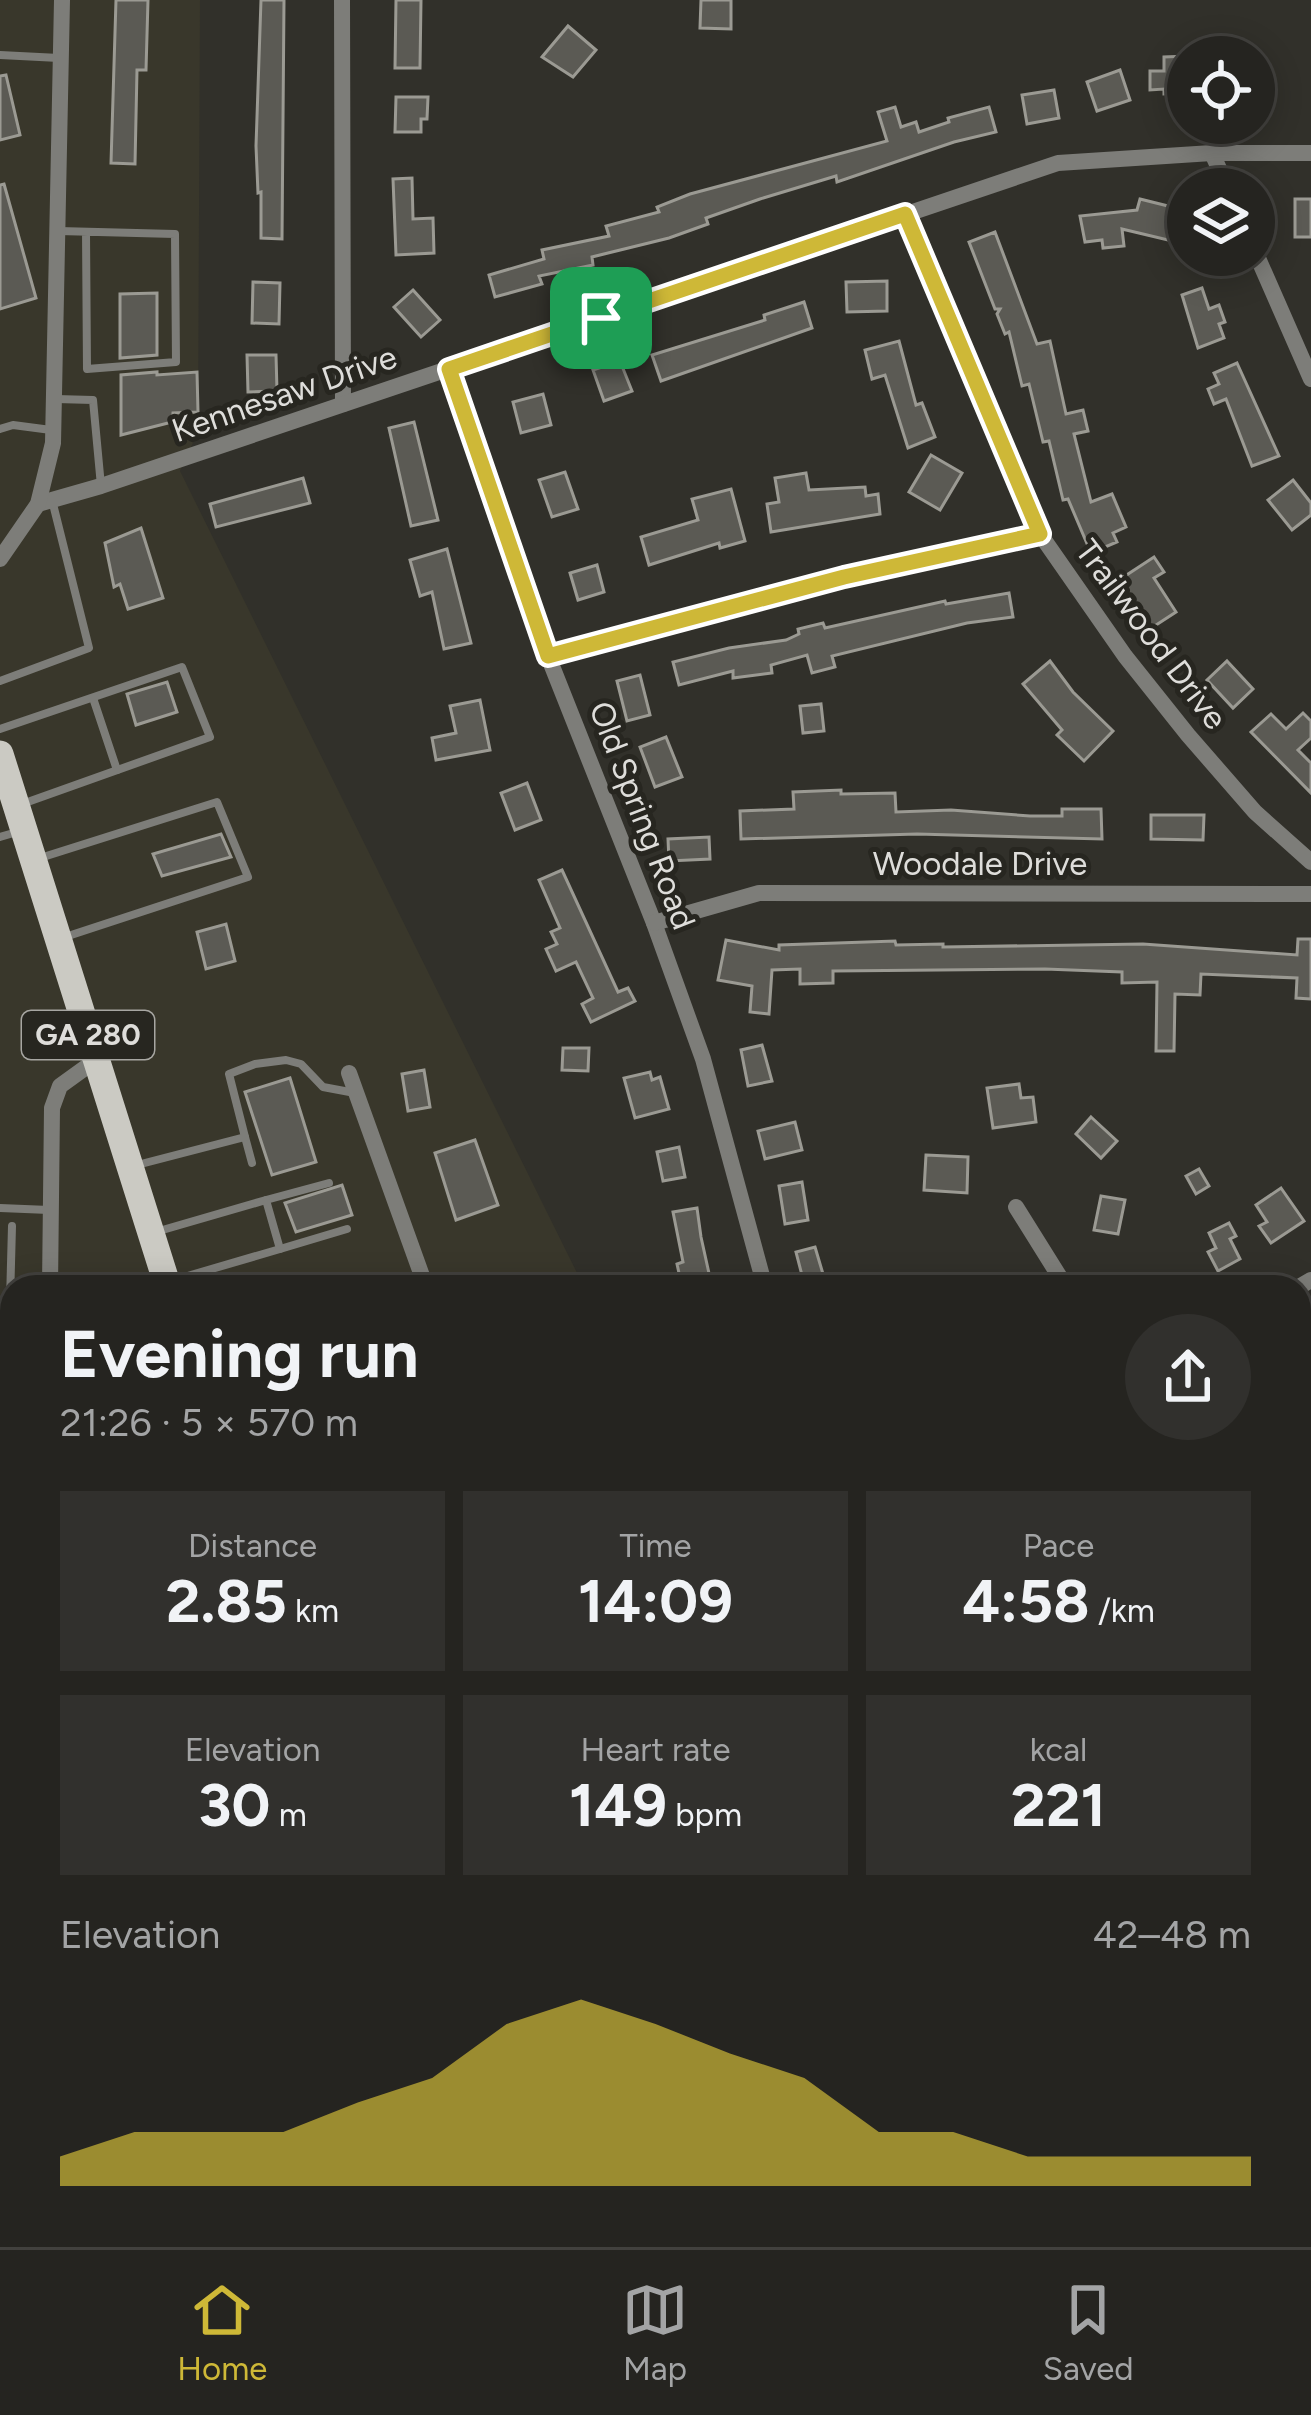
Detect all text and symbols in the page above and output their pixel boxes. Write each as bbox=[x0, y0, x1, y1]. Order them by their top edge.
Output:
map controls bbox=[1167, 36, 1275, 276]
button: locate bbox=[1167, 36, 1275, 144]
button: layers bbox=[1167, 168, 1275, 276]
pin bbox=[550, 267, 652, 369]
icon: arrive bbox=[568, 285, 634, 351]
street label: Kennesaw Drive bbox=[167, 337, 402, 450]
street label: Trailwood Drive bbox=[1068, 532, 1236, 737]
street label: Old Spring Road bbox=[581, 696, 704, 935]
street label: Woodale Drive bbox=[873, 844, 1087, 883]
road number: GA 280 bbox=[22, 1011, 154, 1059]
text: Evening run bbox=[60, 1314, 419, 1394]
button: share bbox=[1125, 1314, 1251, 1440]
text: 21:26 · 5 × 570 m bbox=[60, 1399, 358, 1446]
text: Distance bbox=[188, 1526, 317, 1565]
text: Time bbox=[620, 1526, 691, 1565]
text: Pace bbox=[1023, 1526, 1094, 1565]
text: 2.85 bbox=[166, 1565, 287, 1637]
text: 14:09 bbox=[578, 1565, 733, 1637]
text: 4:58 bbox=[962, 1565, 1090, 1637]
text: km bbox=[287, 1591, 339, 1630]
text: /km bbox=[1090, 1591, 1155, 1630]
text: Elevation bbox=[185, 1730, 320, 1769]
text: Heart rate bbox=[581, 1730, 730, 1769]
text: kcal bbox=[1030, 1730, 1087, 1769]
text: 30 bbox=[198, 1769, 271, 1841]
text: 149 bbox=[569, 1769, 667, 1841]
text: 221 bbox=[1011, 1769, 1106, 1841]
text: m bbox=[271, 1795, 307, 1834]
text: bpm bbox=[667, 1795, 742, 1834]
text: Elevation bbox=[60, 1911, 220, 1958]
text: 42–48 m bbox=[1093, 1911, 1251, 1958]
tab: Home bbox=[177, 2277, 267, 2388]
tab: Map bbox=[622, 2277, 688, 2388]
tab: Saved bbox=[1043, 2277, 1134, 2388]

